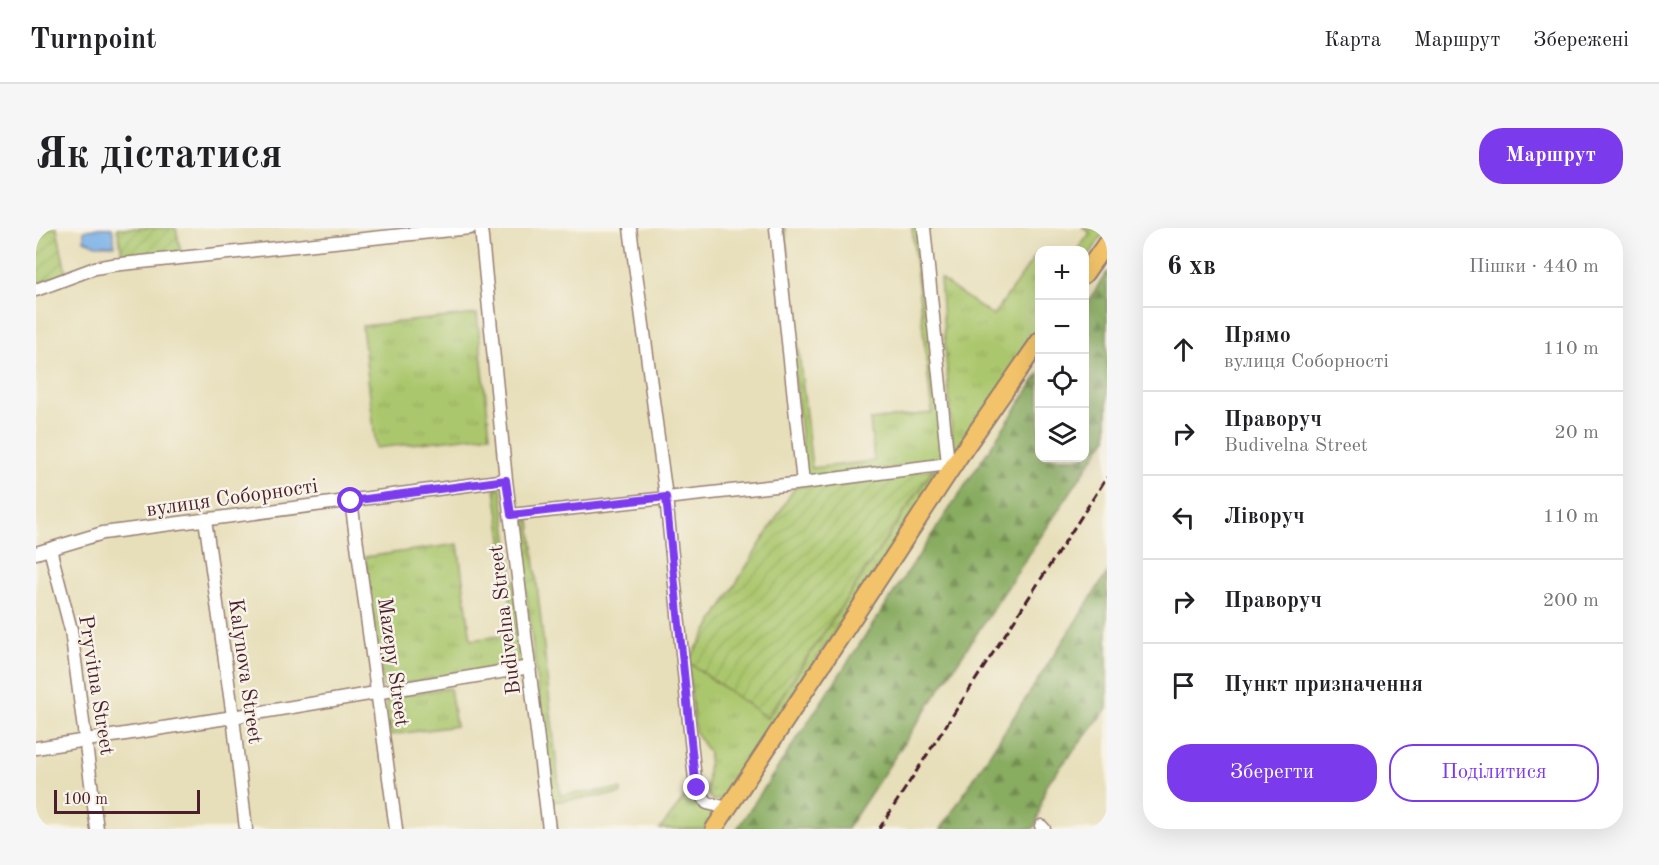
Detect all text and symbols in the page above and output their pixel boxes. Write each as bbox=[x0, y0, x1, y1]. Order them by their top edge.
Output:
text: Turnpoint bbox=[30, 27, 157, 55]
text: Карта bbox=[1324, 30, 1381, 51]
text: Маршрут bbox=[1414, 30, 1500, 51]
text: Збережені bbox=[1533, 30, 1629, 51]
button: Маршрут bbox=[1479, 128, 1623, 184]
text: Як дістатися bbox=[36, 135, 283, 177]
map controls bbox=[1035, 246, 1089, 462]
button: + bbox=[1035, 246, 1089, 300]
text: 6 хв bbox=[1167, 254, 1216, 280]
text: Пішки · 440 m bbox=[1469, 257, 1599, 277]
button: − bbox=[1035, 300, 1089, 354]
text: Прямо bbox=[1224, 325, 1291, 347]
icon: ahead bbox=[1167, 333, 1200, 366]
text: 110 m bbox=[1543, 339, 1599, 359]
text: вулиця Соборності bbox=[1224, 352, 1389, 372]
button: locate bbox=[1035, 354, 1089, 408]
button: layers bbox=[1035, 408, 1089, 462]
text: Праворуч bbox=[1224, 409, 1322, 431]
icon: right bbox=[1167, 417, 1200, 450]
text: 20 m bbox=[1554, 423, 1599, 443]
text: Budivelna Street bbox=[1224, 436, 1368, 456]
street label: вулиця Соборності bbox=[145, 476, 319, 521]
route start bbox=[337, 487, 363, 513]
icon: left bbox=[1167, 501, 1200, 534]
text: Ліворуч bbox=[1224, 506, 1305, 528]
text: 110 m bbox=[1543, 507, 1599, 527]
street label: Budivelna Street bbox=[486, 544, 525, 696]
icon: right bbox=[1167, 585, 1200, 618]
text: Праворуч bbox=[1224, 590, 1322, 612]
text: 200 m bbox=[1543, 591, 1599, 611]
street label: Mazepy Street bbox=[373, 596, 412, 728]
street label: Kalynova Street bbox=[224, 597, 265, 745]
street label: Pryvitna Street bbox=[74, 614, 117, 757]
icon: arrive bbox=[1167, 669, 1200, 702]
text: Пункт призначення bbox=[1224, 674, 1423, 696]
button: Зберегти bbox=[1167, 744, 1377, 802]
button: Поділитися bbox=[1389, 744, 1599, 802]
route end bbox=[683, 774, 709, 800]
scale bar bbox=[54, 787, 200, 814]
text: 100 m bbox=[63, 792, 108, 808]

